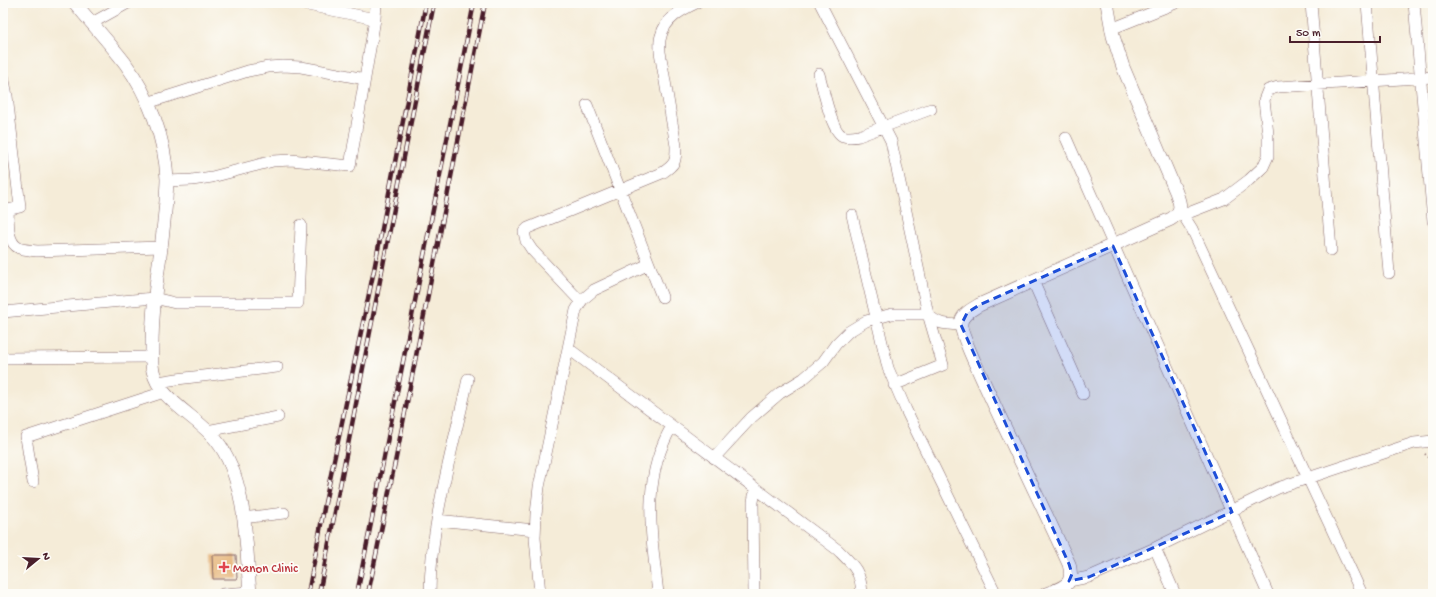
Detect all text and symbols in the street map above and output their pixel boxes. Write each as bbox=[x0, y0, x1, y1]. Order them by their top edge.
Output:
scale bar bbox=[1290, 18, 1380, 44]
text: 50 m bbox=[1296, 27, 1321, 41]
north arrow bbox=[18, 539, 58, 579]
text: N bbox=[39, 551, 52, 562]
marker: Manon Clinic bbox=[218, 561, 230, 573]
place label: Manon Clinic bbox=[233, 562, 298, 577]

